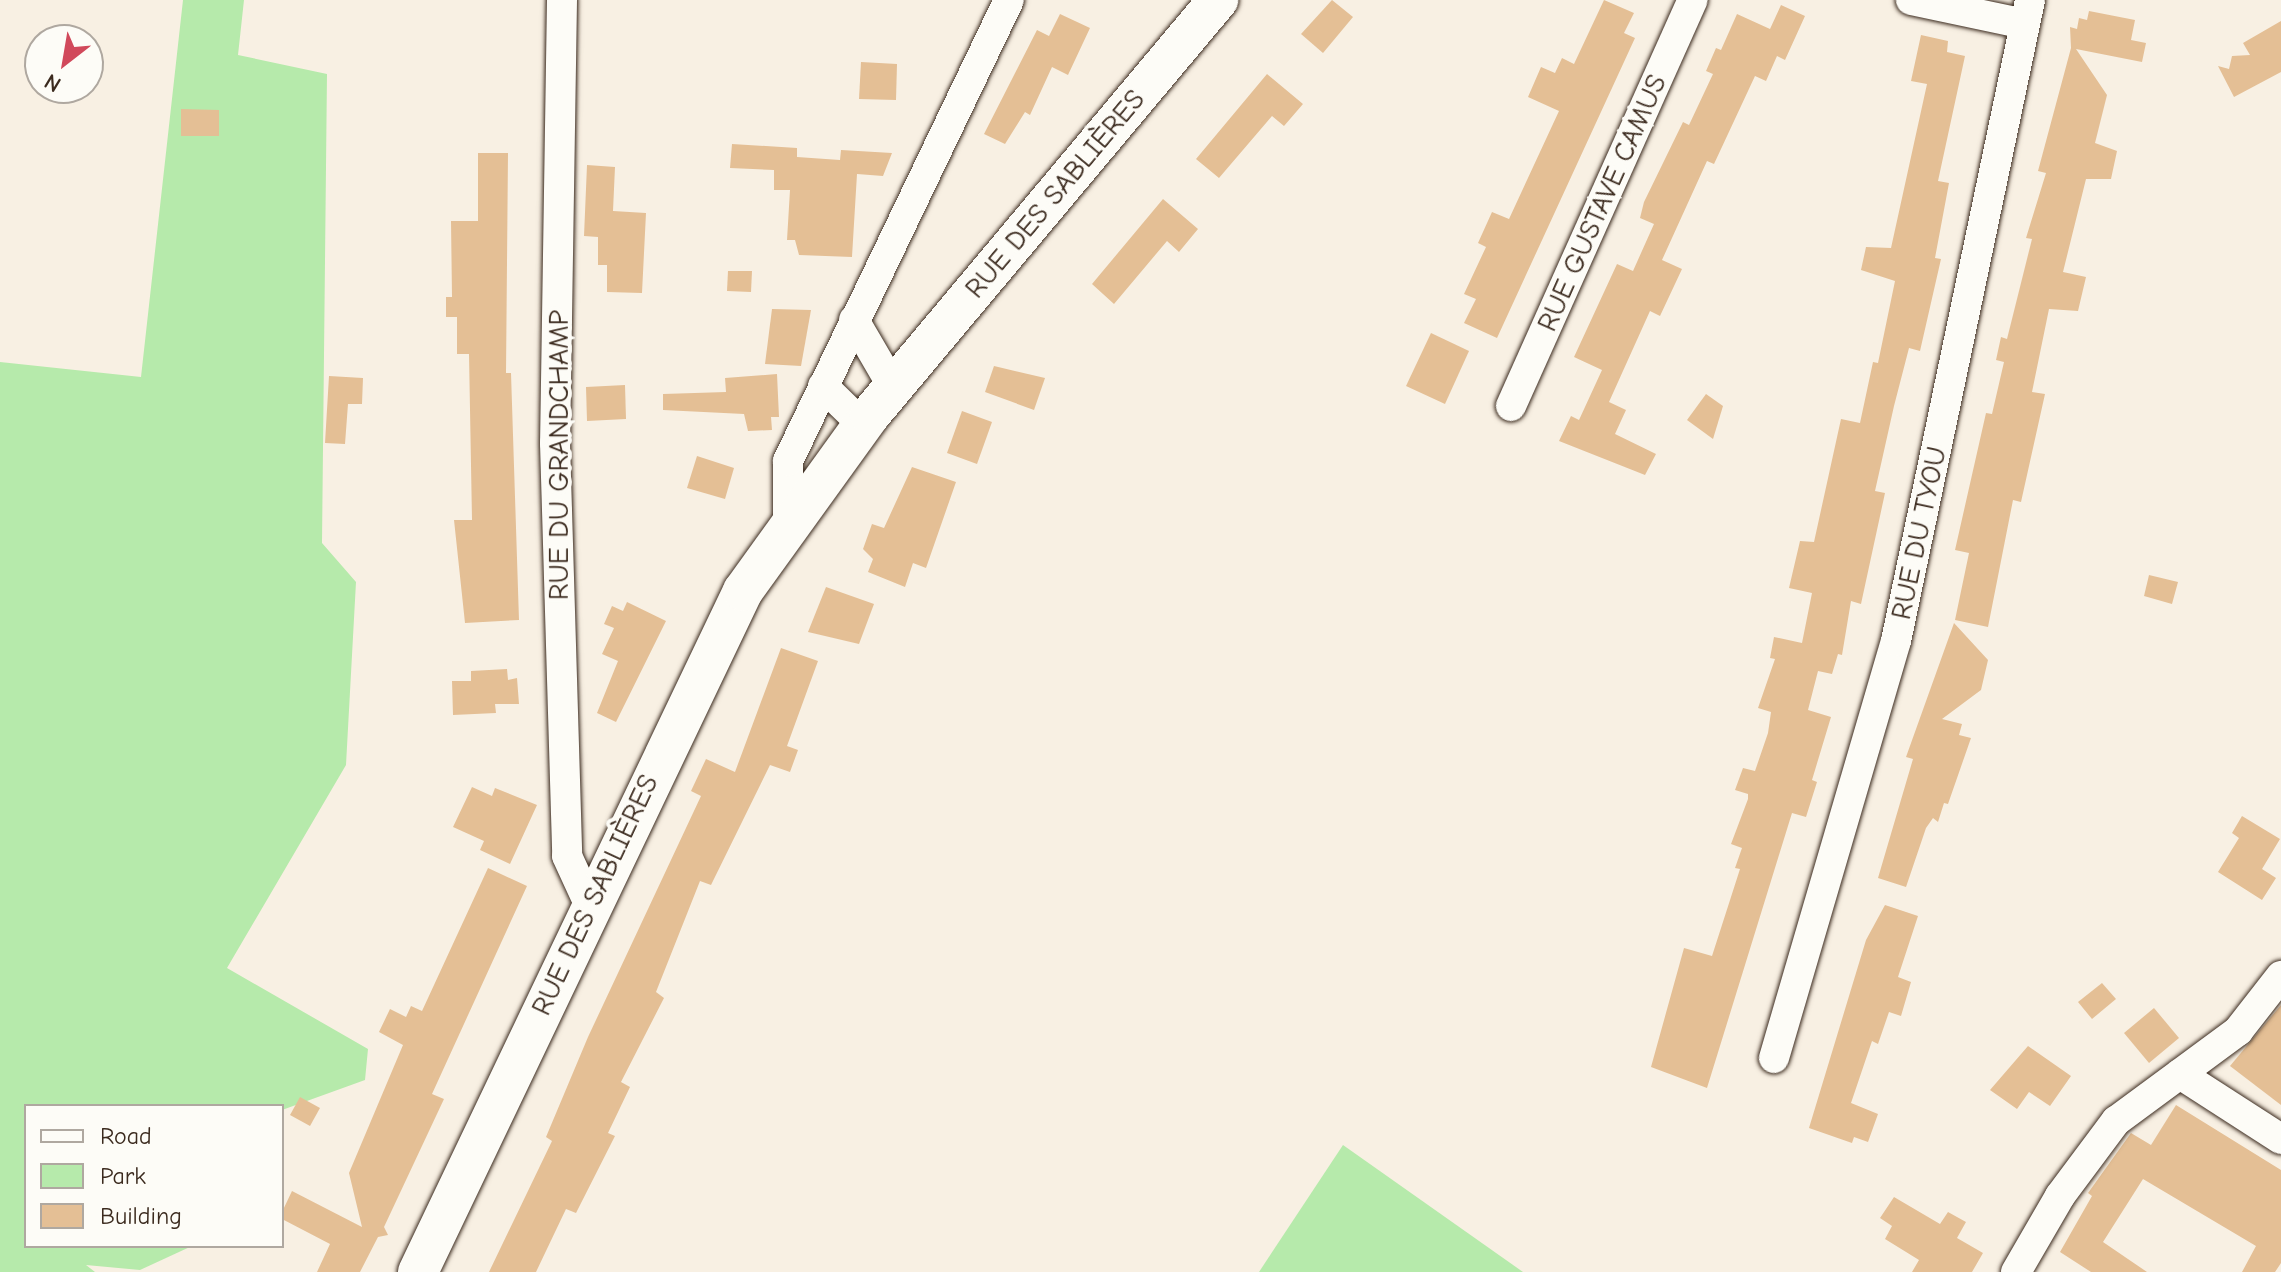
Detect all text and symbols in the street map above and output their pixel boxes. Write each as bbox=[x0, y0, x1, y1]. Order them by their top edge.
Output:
north arrow bbox=[24, 24, 104, 104]
text: N bbox=[40, 68, 66, 98]
street label: RUE GUSTAVE CAMUS bbox=[1530, 70, 1674, 336]
street label: RUE DES SABLIÈRES bbox=[958, 83, 1152, 305]
street label: RUE DU GRANDCHAMP bbox=[542, 310, 576, 600]
street label: RUE DU TYOU bbox=[1884, 443, 1954, 623]
street label: RUE DES SABLIÈRES bbox=[525, 769, 665, 1021]
legend bbox=[24, 1104, 284, 1248]
text: Road bbox=[100, 1122, 152, 1150]
text: Park bbox=[100, 1162, 146, 1190]
text: Building bbox=[100, 1202, 182, 1230]

